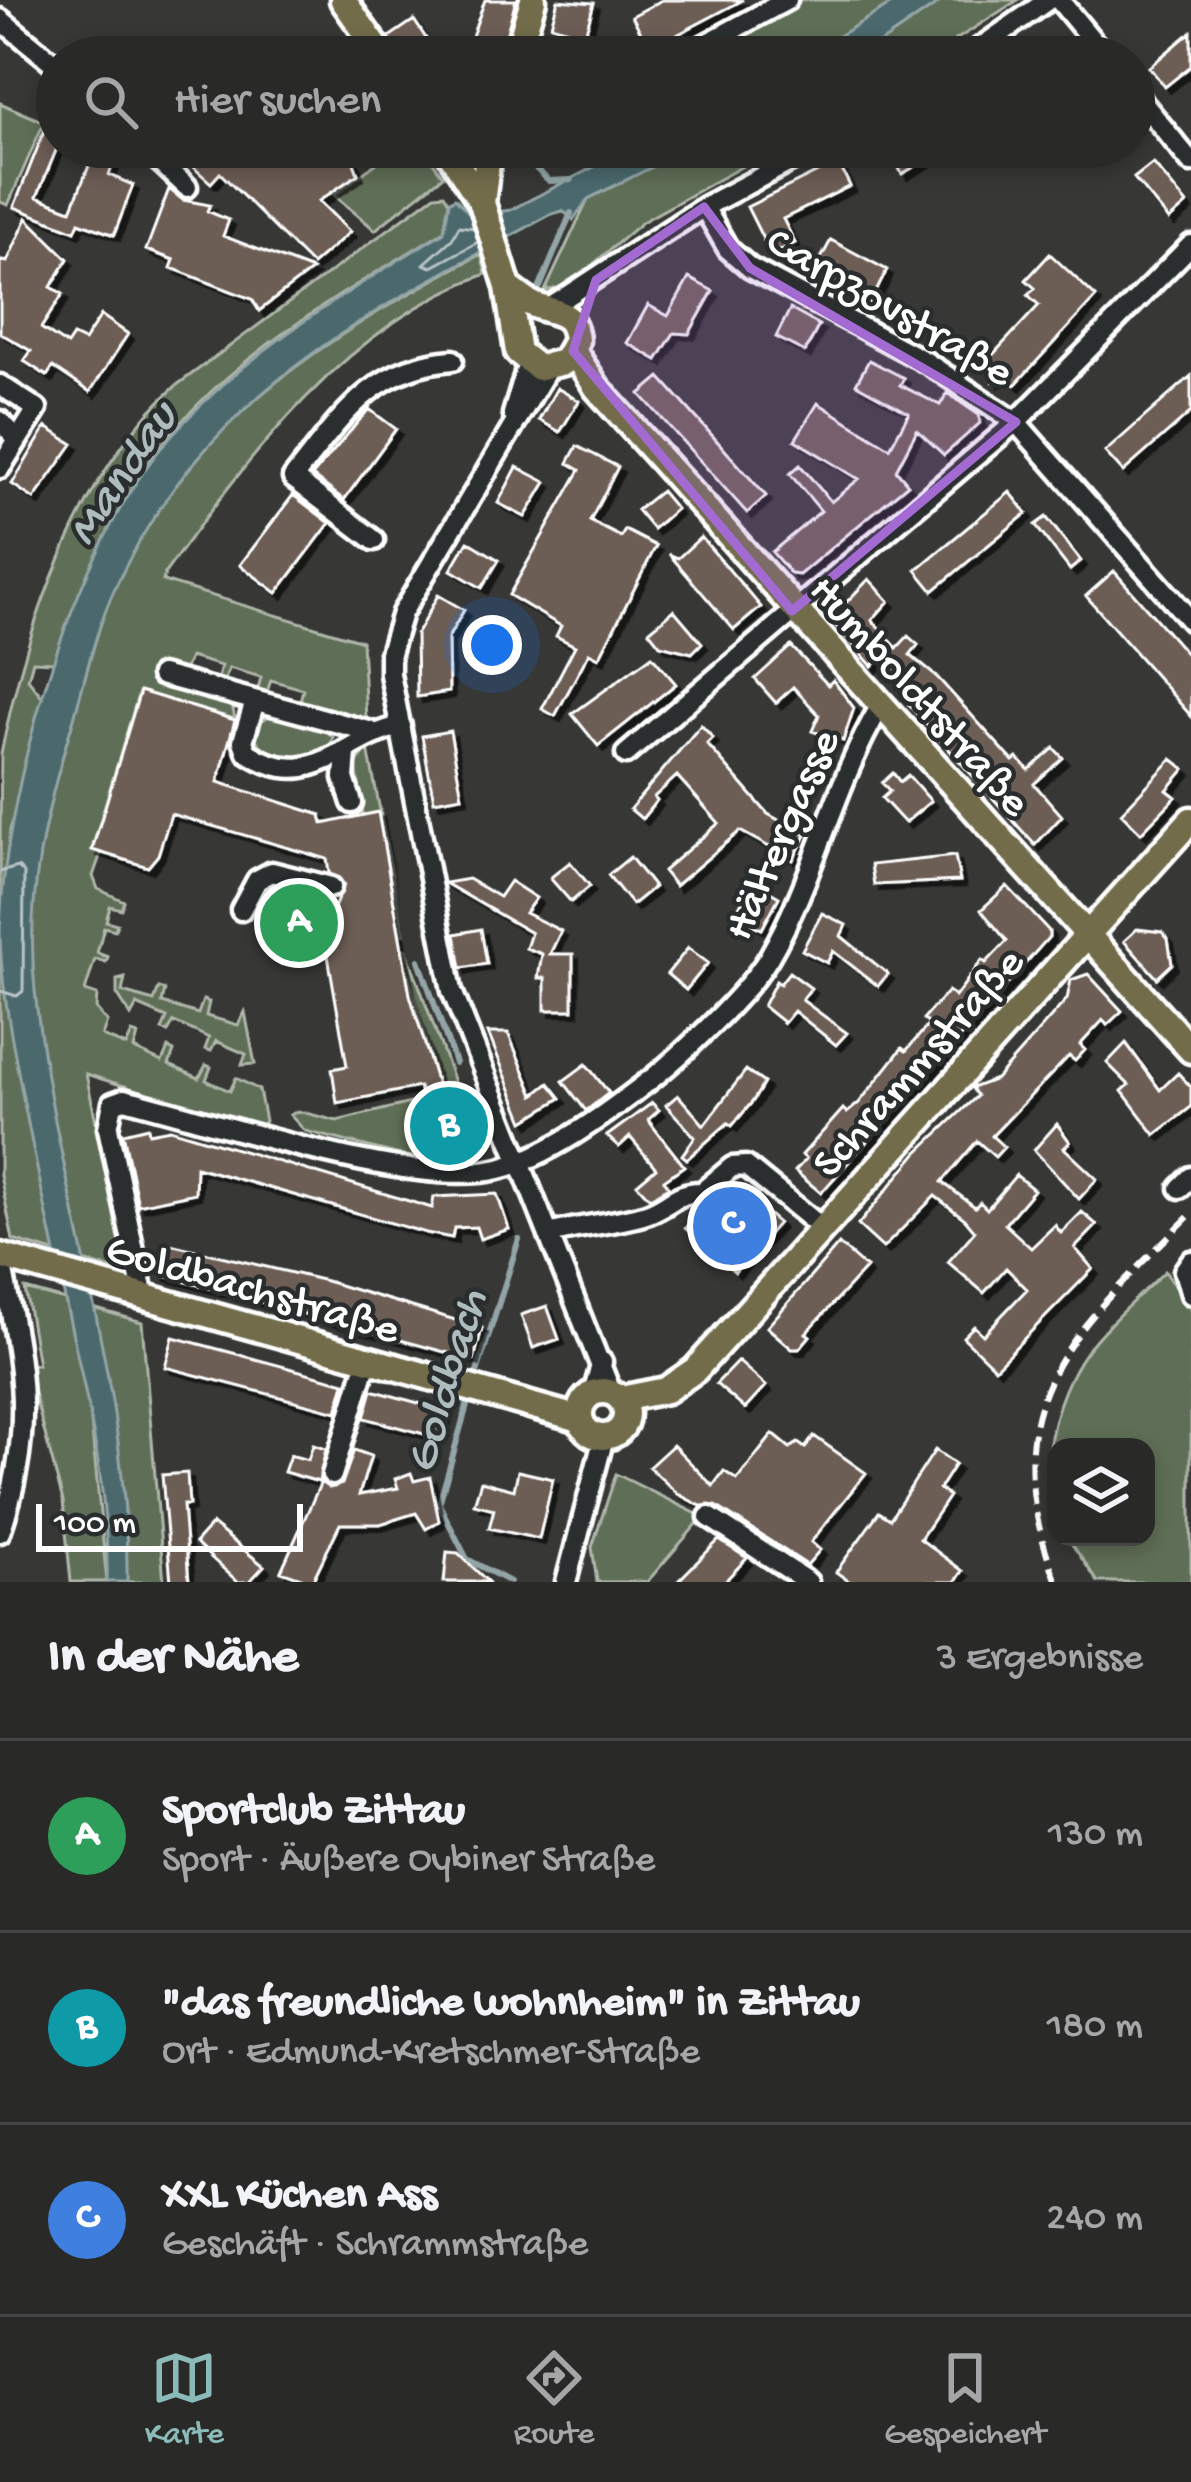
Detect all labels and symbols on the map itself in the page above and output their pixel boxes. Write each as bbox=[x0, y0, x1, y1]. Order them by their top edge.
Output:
street label: Carpzovstraße bbox=[755, 217, 1022, 402]
water label: Mandau bbox=[57, 391, 195, 558]
street label: Humboldtstraße bbox=[795, 566, 1040, 830]
your location bbox=[462, 615, 522, 675]
street label: Hältergasse bbox=[715, 722, 855, 950]
pin: A bbox=[260, 878, 338, 968]
street label: Schrammstraße bbox=[803, 938, 1038, 1191]
pin: B bbox=[410, 1081, 488, 1171]
pin: C bbox=[693, 1181, 771, 1271]
street label: Goldbachstraße bbox=[99, 1225, 405, 1360]
water label: Goldbach bbox=[395, 1283, 505, 1481]
scale bar bbox=[36, 1498, 303, 1551]

